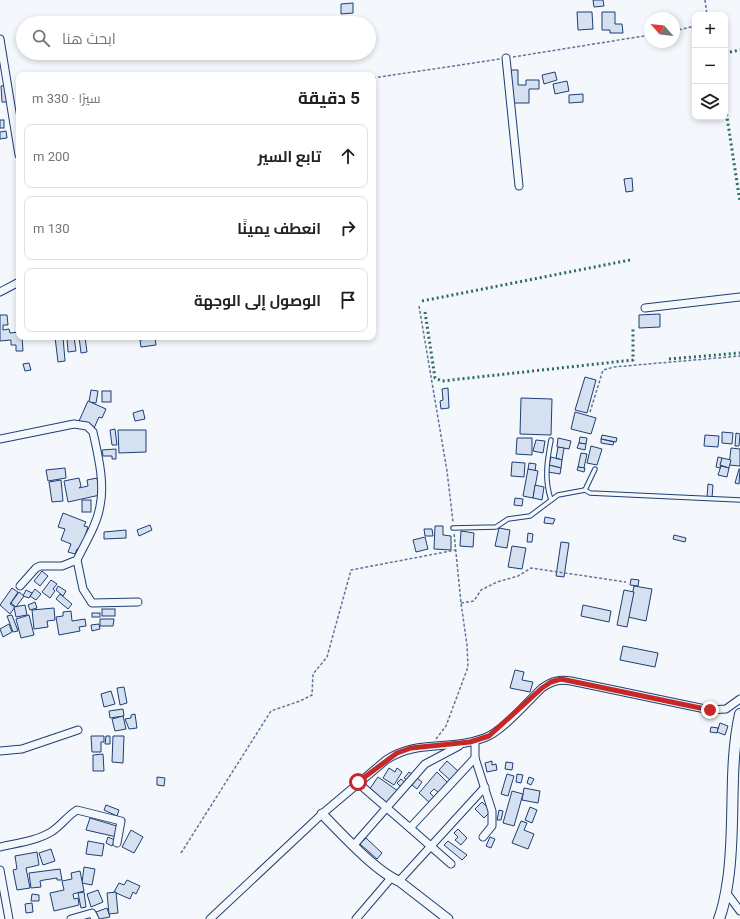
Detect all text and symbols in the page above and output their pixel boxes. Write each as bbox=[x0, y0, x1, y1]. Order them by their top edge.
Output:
north arrow bbox=[644, 12, 680, 48]
map controls bbox=[692, 12, 728, 120]
button: + bbox=[692, 12, 728, 48]
search box bbox=[16, 16, 376, 60]
icon: search bbox=[30, 27, 52, 49]
text: ابحث هنا bbox=[62, 30, 116, 48]
button: − bbox=[692, 48, 728, 84]
button: layers bbox=[692, 84, 728, 120]
text: 5 دقيقة bbox=[298, 88, 360, 108]
text: سيرًا · 330 m bbox=[32, 91, 100, 106]
icon: ahead bbox=[337, 145, 359, 167]
text: تابع السير bbox=[258, 148, 321, 166]
text: 200 m bbox=[33, 149, 70, 164]
icon: right bbox=[337, 217, 359, 239]
text: انعطف يمينًا bbox=[237, 220, 321, 238]
text: 130 m bbox=[33, 221, 70, 236]
icon: arrive bbox=[337, 289, 359, 311]
text: الوصول إلى الوجهة bbox=[194, 292, 321, 310]
route end bbox=[701, 701, 719, 719]
route start bbox=[349, 773, 367, 791]

